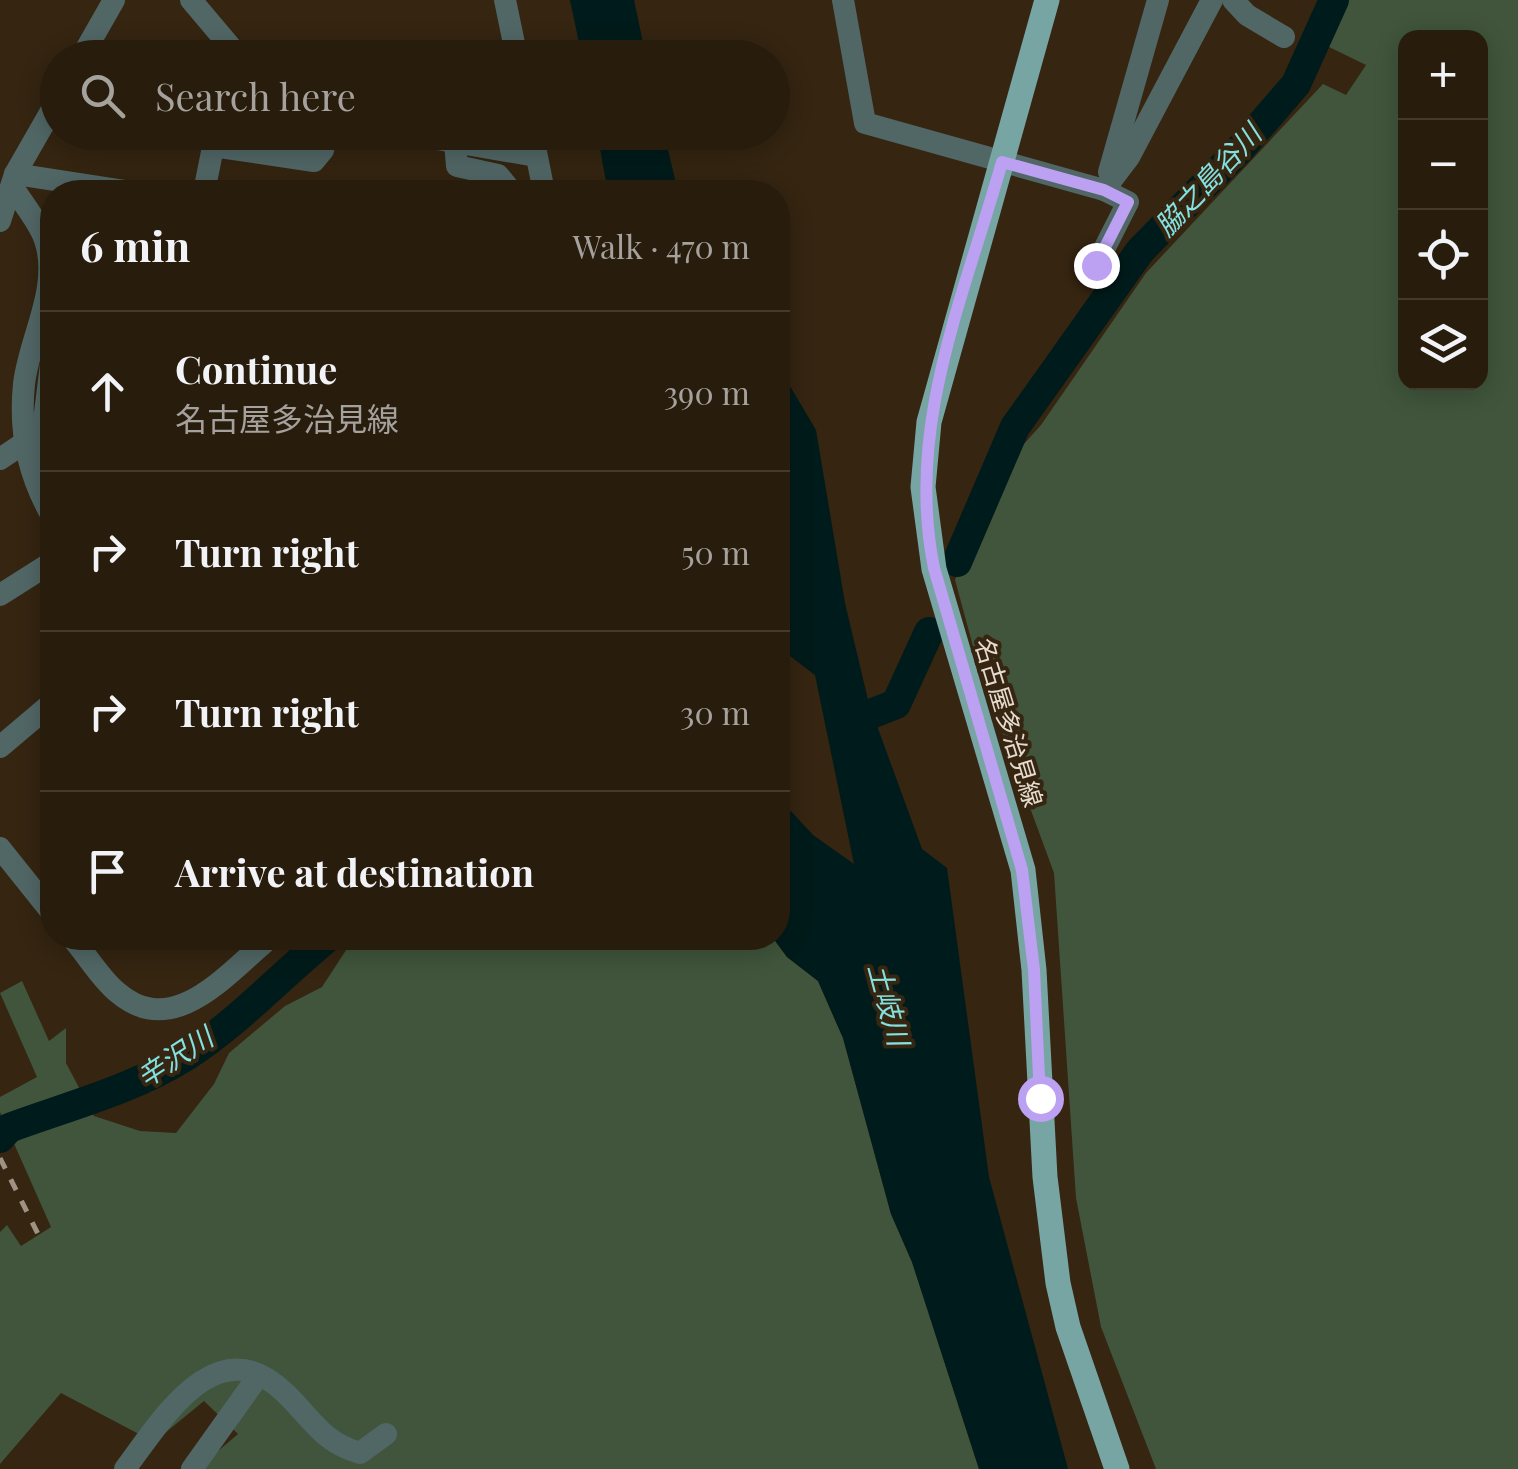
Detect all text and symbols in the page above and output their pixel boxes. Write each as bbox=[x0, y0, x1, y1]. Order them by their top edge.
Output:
map controls bbox=[1398, 30, 1488, 390]
button: + bbox=[1398, 30, 1488, 120]
search box bbox=[40, 40, 790, 150]
icon: search bbox=[75, 68, 130, 123]
text: Search here bbox=[155, 70, 356, 121]
water label: 脇之島谷川 bbox=[1146, 113, 1270, 243]
button: − bbox=[1398, 120, 1488, 210]
button: locate bbox=[1398, 210, 1488, 300]
text: 6 min bbox=[80, 217, 190, 273]
text: Walk · 470 m bbox=[573, 224, 750, 267]
route end bbox=[1074, 243, 1120, 289]
button: layers bbox=[1398, 300, 1488, 390]
text: Continue bbox=[175, 343, 337, 394]
icon: ahead bbox=[80, 364, 135, 419]
text: 390 m bbox=[664, 370, 750, 413]
text: 名古屋多治見線 bbox=[175, 396, 399, 439]
icon: right bbox=[80, 524, 135, 579]
text: Turn right bbox=[175, 526, 359, 577]
text: 50 m bbox=[681, 530, 750, 573]
street label: 名古屋多治見線 bbox=[969, 633, 1051, 811]
icon: right bbox=[80, 684, 135, 739]
text: Turn right bbox=[175, 686, 359, 737]
text: 30 m bbox=[680, 690, 750, 733]
icon: arrive bbox=[80, 844, 135, 899]
text: Arrive at destination bbox=[175, 846, 534, 897]
water label: 土岐川 bbox=[861, 959, 920, 1052]
water label: 辛沢川 bbox=[129, 1016, 222, 1094]
route start bbox=[1018, 1076, 1064, 1122]

